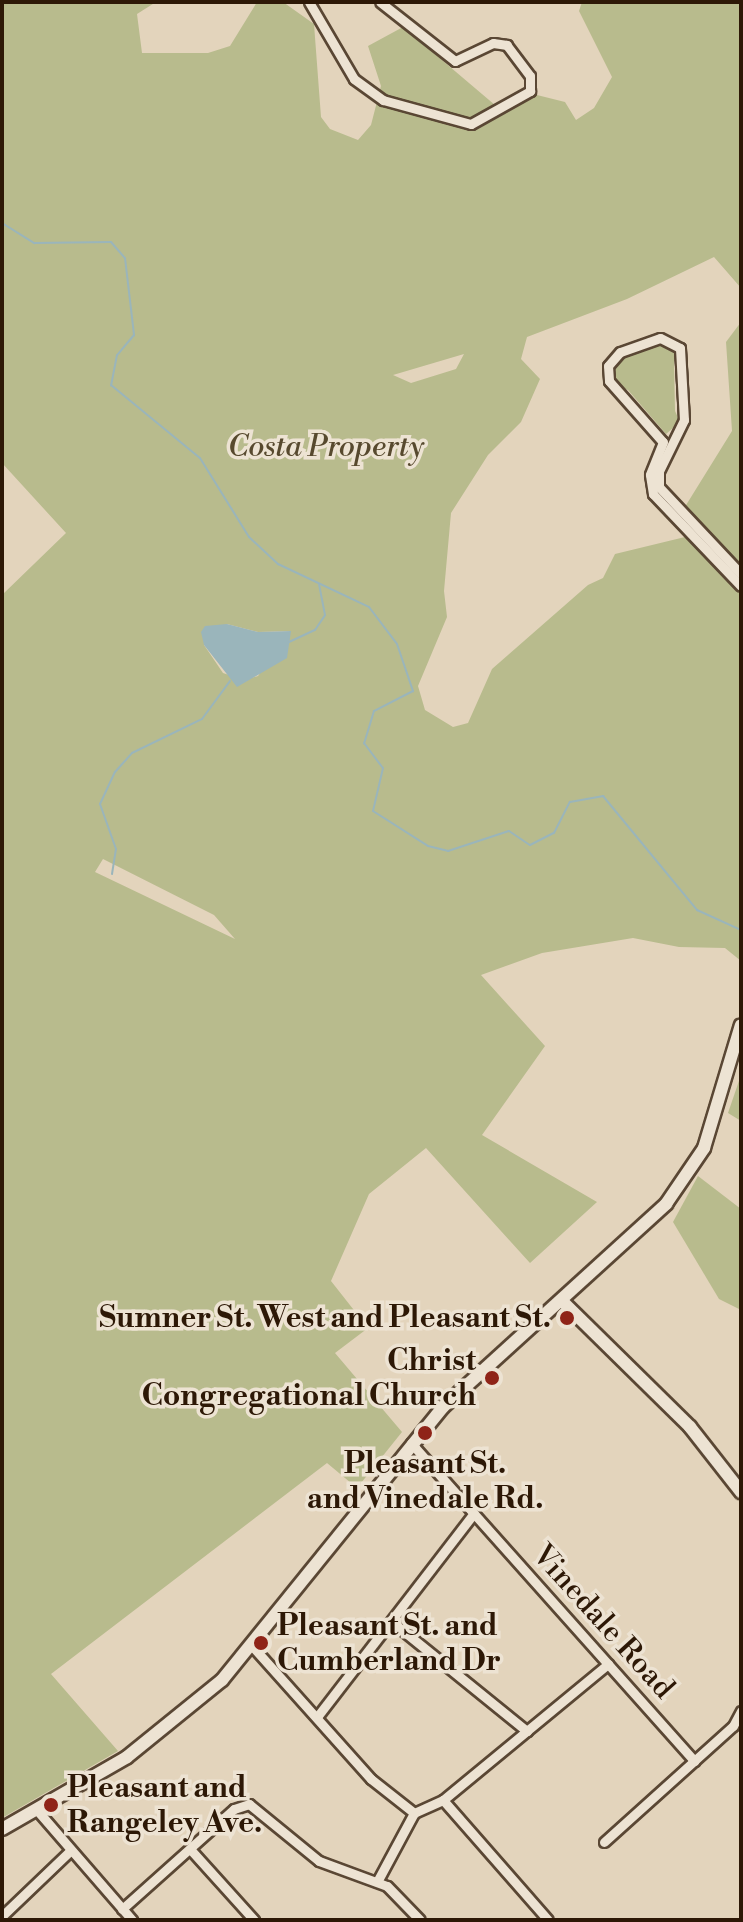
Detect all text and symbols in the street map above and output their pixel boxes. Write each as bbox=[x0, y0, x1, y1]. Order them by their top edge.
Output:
park label: Costa Property bbox=[228, 429, 424, 465]
place label: Sumner St. West and Pleasant St. bbox=[99, 1300, 551, 1336]
marker: Sumner St. West and Pleasant St. bbox=[558, 1309, 576, 1327]
place label: Christ Congregational Church bbox=[141, 1343, 476, 1414]
marker: Christ Congregational Church bbox=[483, 1369, 501, 1387]
marker: Pleasant St. and Vinedale Rd. bbox=[416, 1424, 434, 1442]
place label: Pleasant St. and Vinedale Rd. bbox=[307, 1446, 543, 1516]
street label: Vinedale Road bbox=[524, 1538, 682, 1706]
place label: Pleasant St. and Cumberland Dr bbox=[277, 1608, 501, 1678]
marker: Pleasant St. and Cumberland Dr bbox=[252, 1634, 270, 1652]
place label: Pleasant and Rangeley Ave. bbox=[67, 1770, 262, 1840]
marker: Pleasant and Rangeley Ave. bbox=[42, 1796, 60, 1814]

